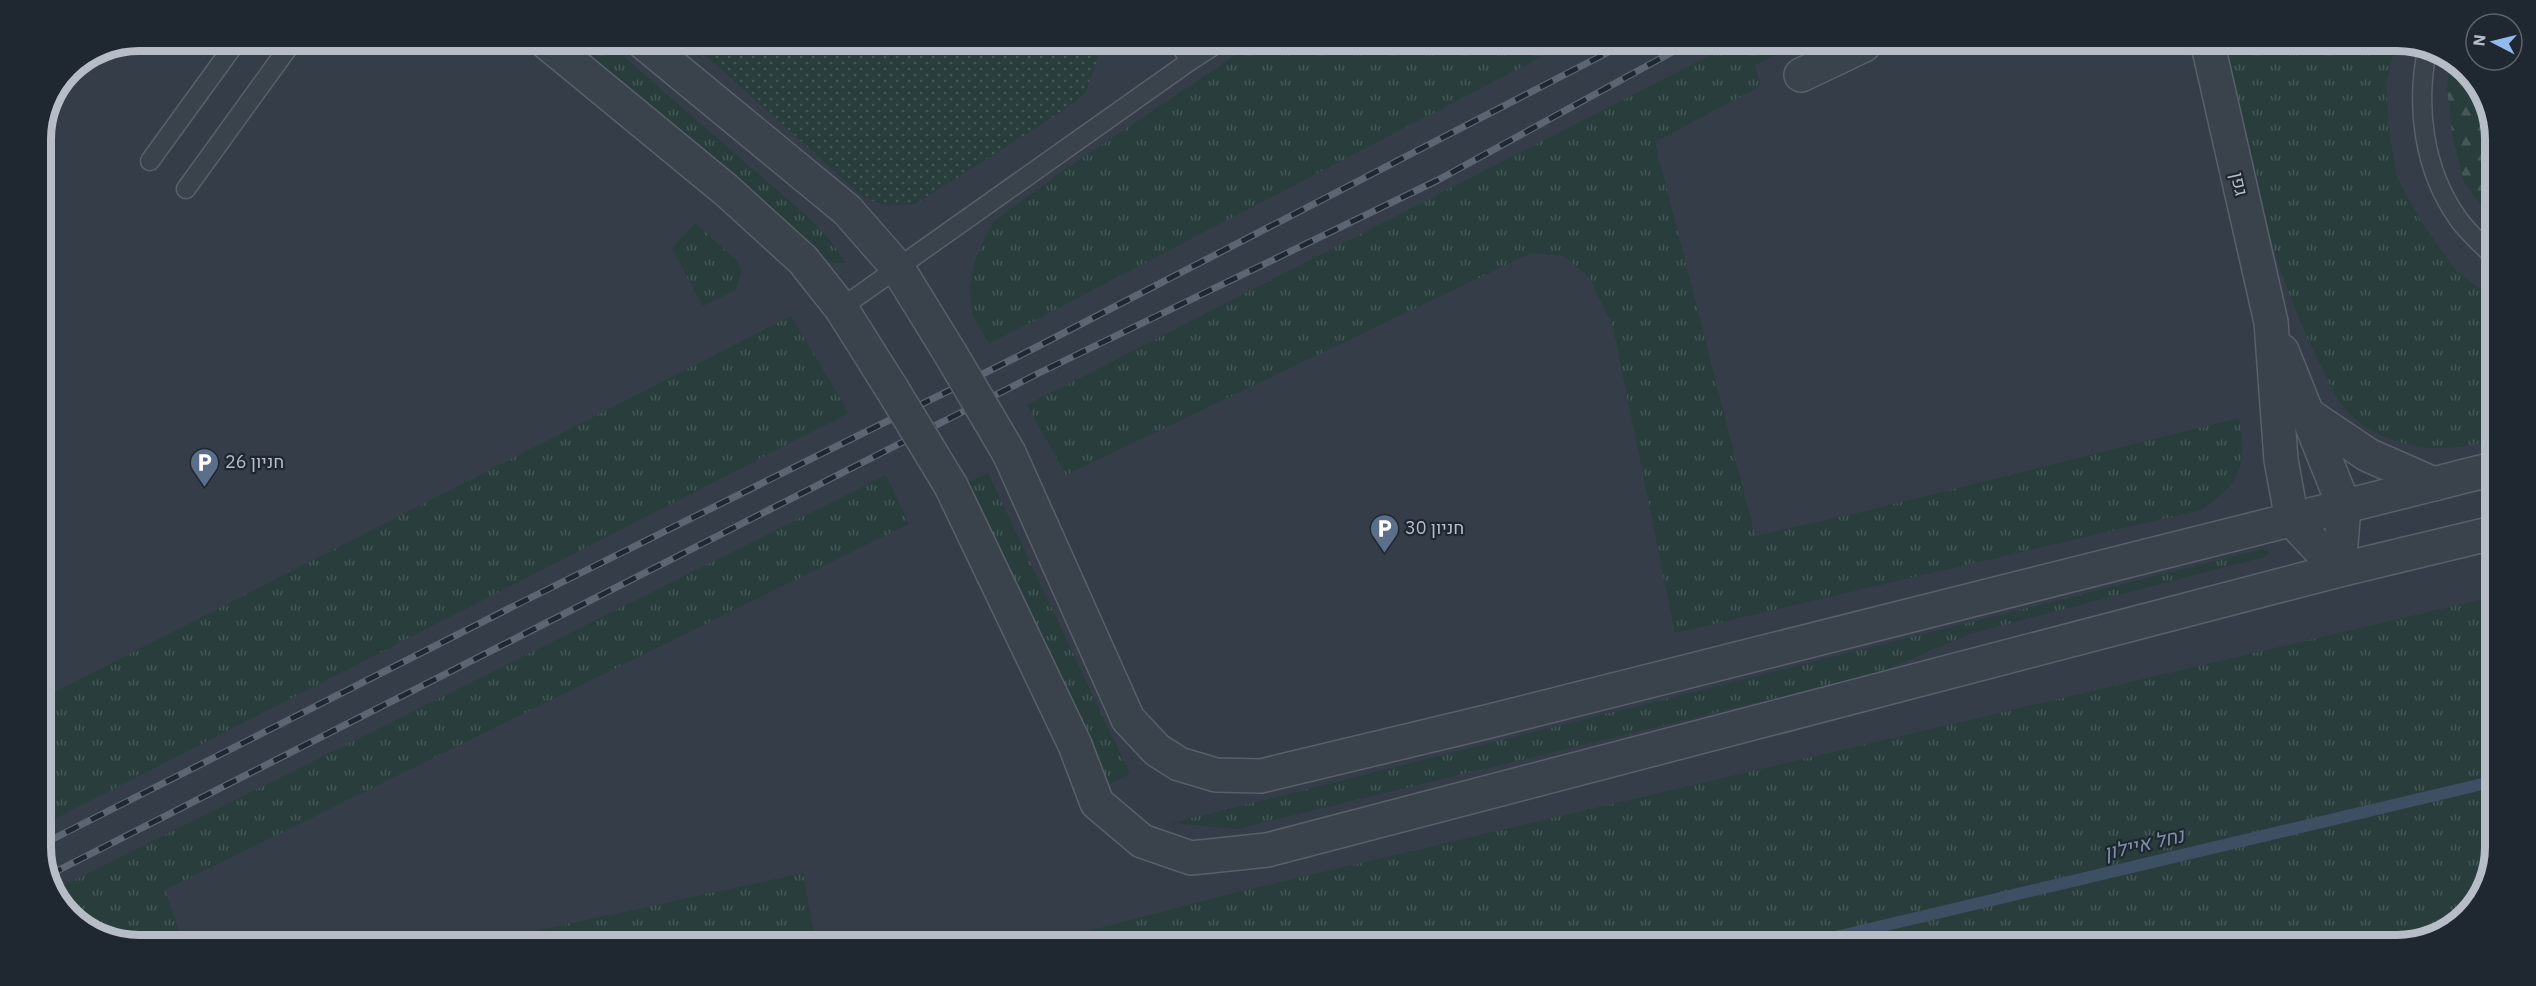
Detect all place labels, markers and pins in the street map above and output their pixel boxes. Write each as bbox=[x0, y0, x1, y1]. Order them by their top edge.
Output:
parking icon: חניון 26 bbox=[188, 446, 220, 488]
place label: חניון 26 bbox=[225, 450, 284, 473]
parking icon: חניון 30 bbox=[1368, 512, 1400, 554]
place label: חניון 30 bbox=[1405, 516, 1464, 539]

